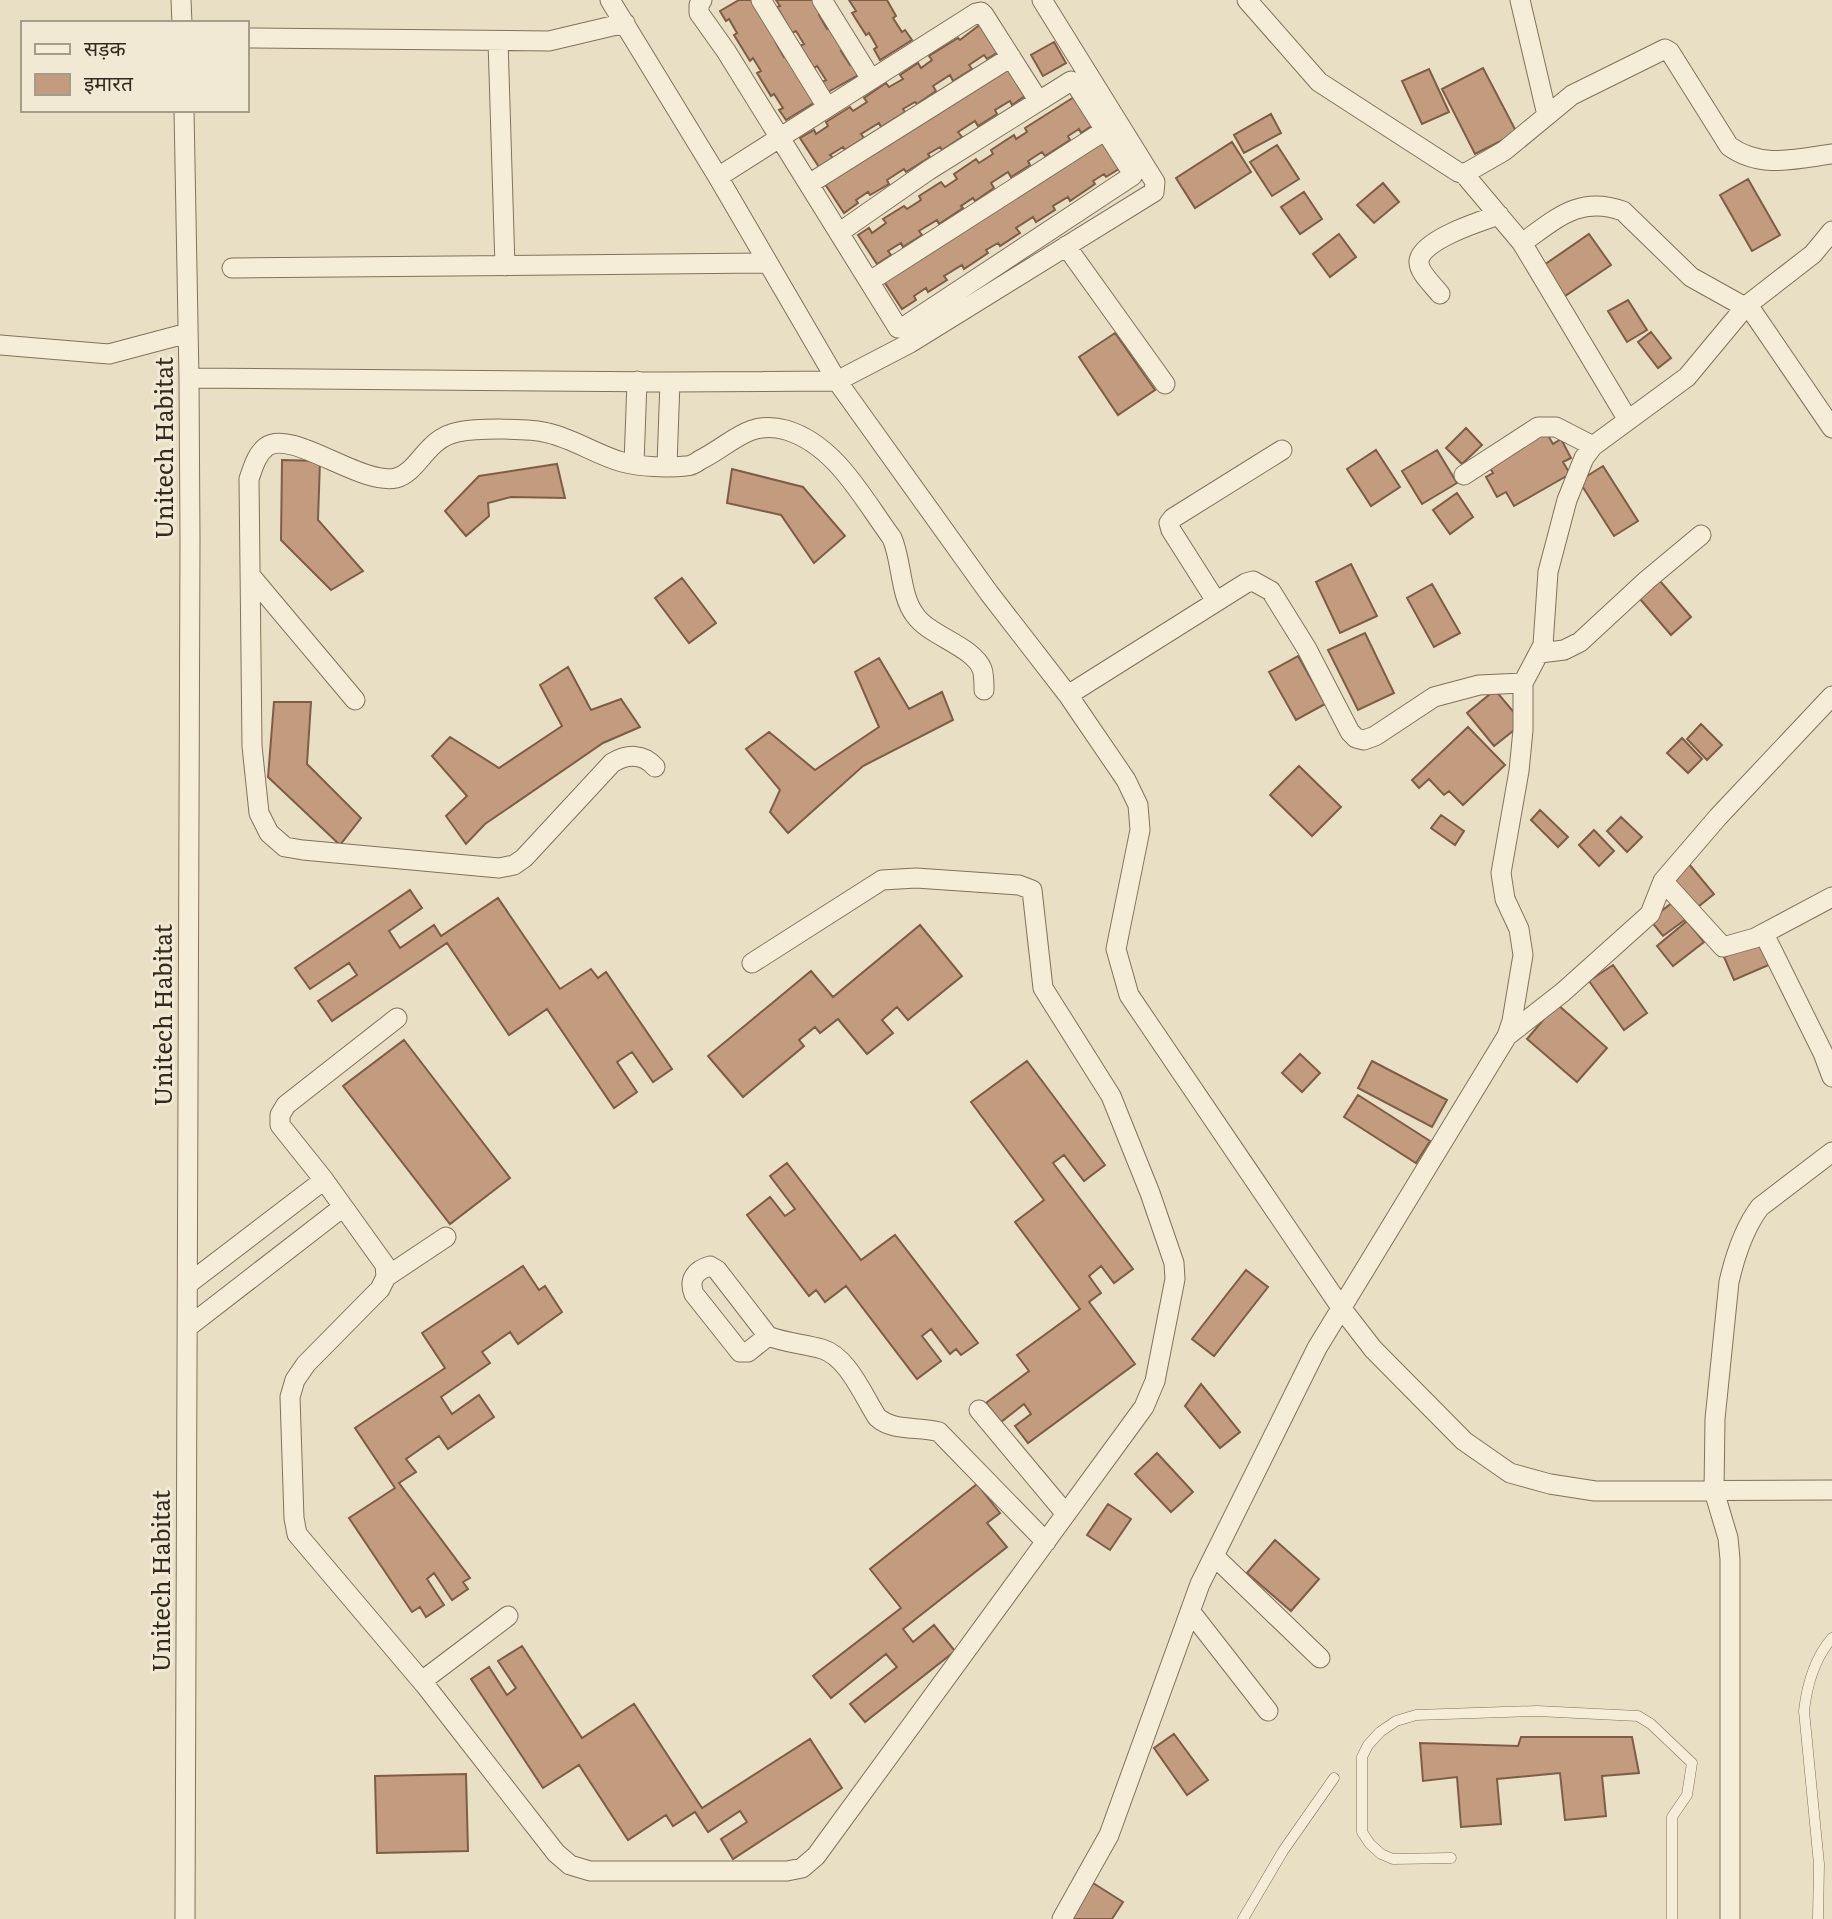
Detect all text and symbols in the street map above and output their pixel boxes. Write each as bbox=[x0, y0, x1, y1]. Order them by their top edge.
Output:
legend bbox=[21, 21, 248, 112]
text: सड़क bbox=[84, 31, 126, 62]
text: इमारत bbox=[84, 66, 134, 97]
street label: Unitech Habitat bbox=[145, 357, 180, 539]
street label: Unitech Habitat bbox=[144, 924, 179, 1106]
street label: Unitech Habitat bbox=[142, 1490, 177, 1672]

